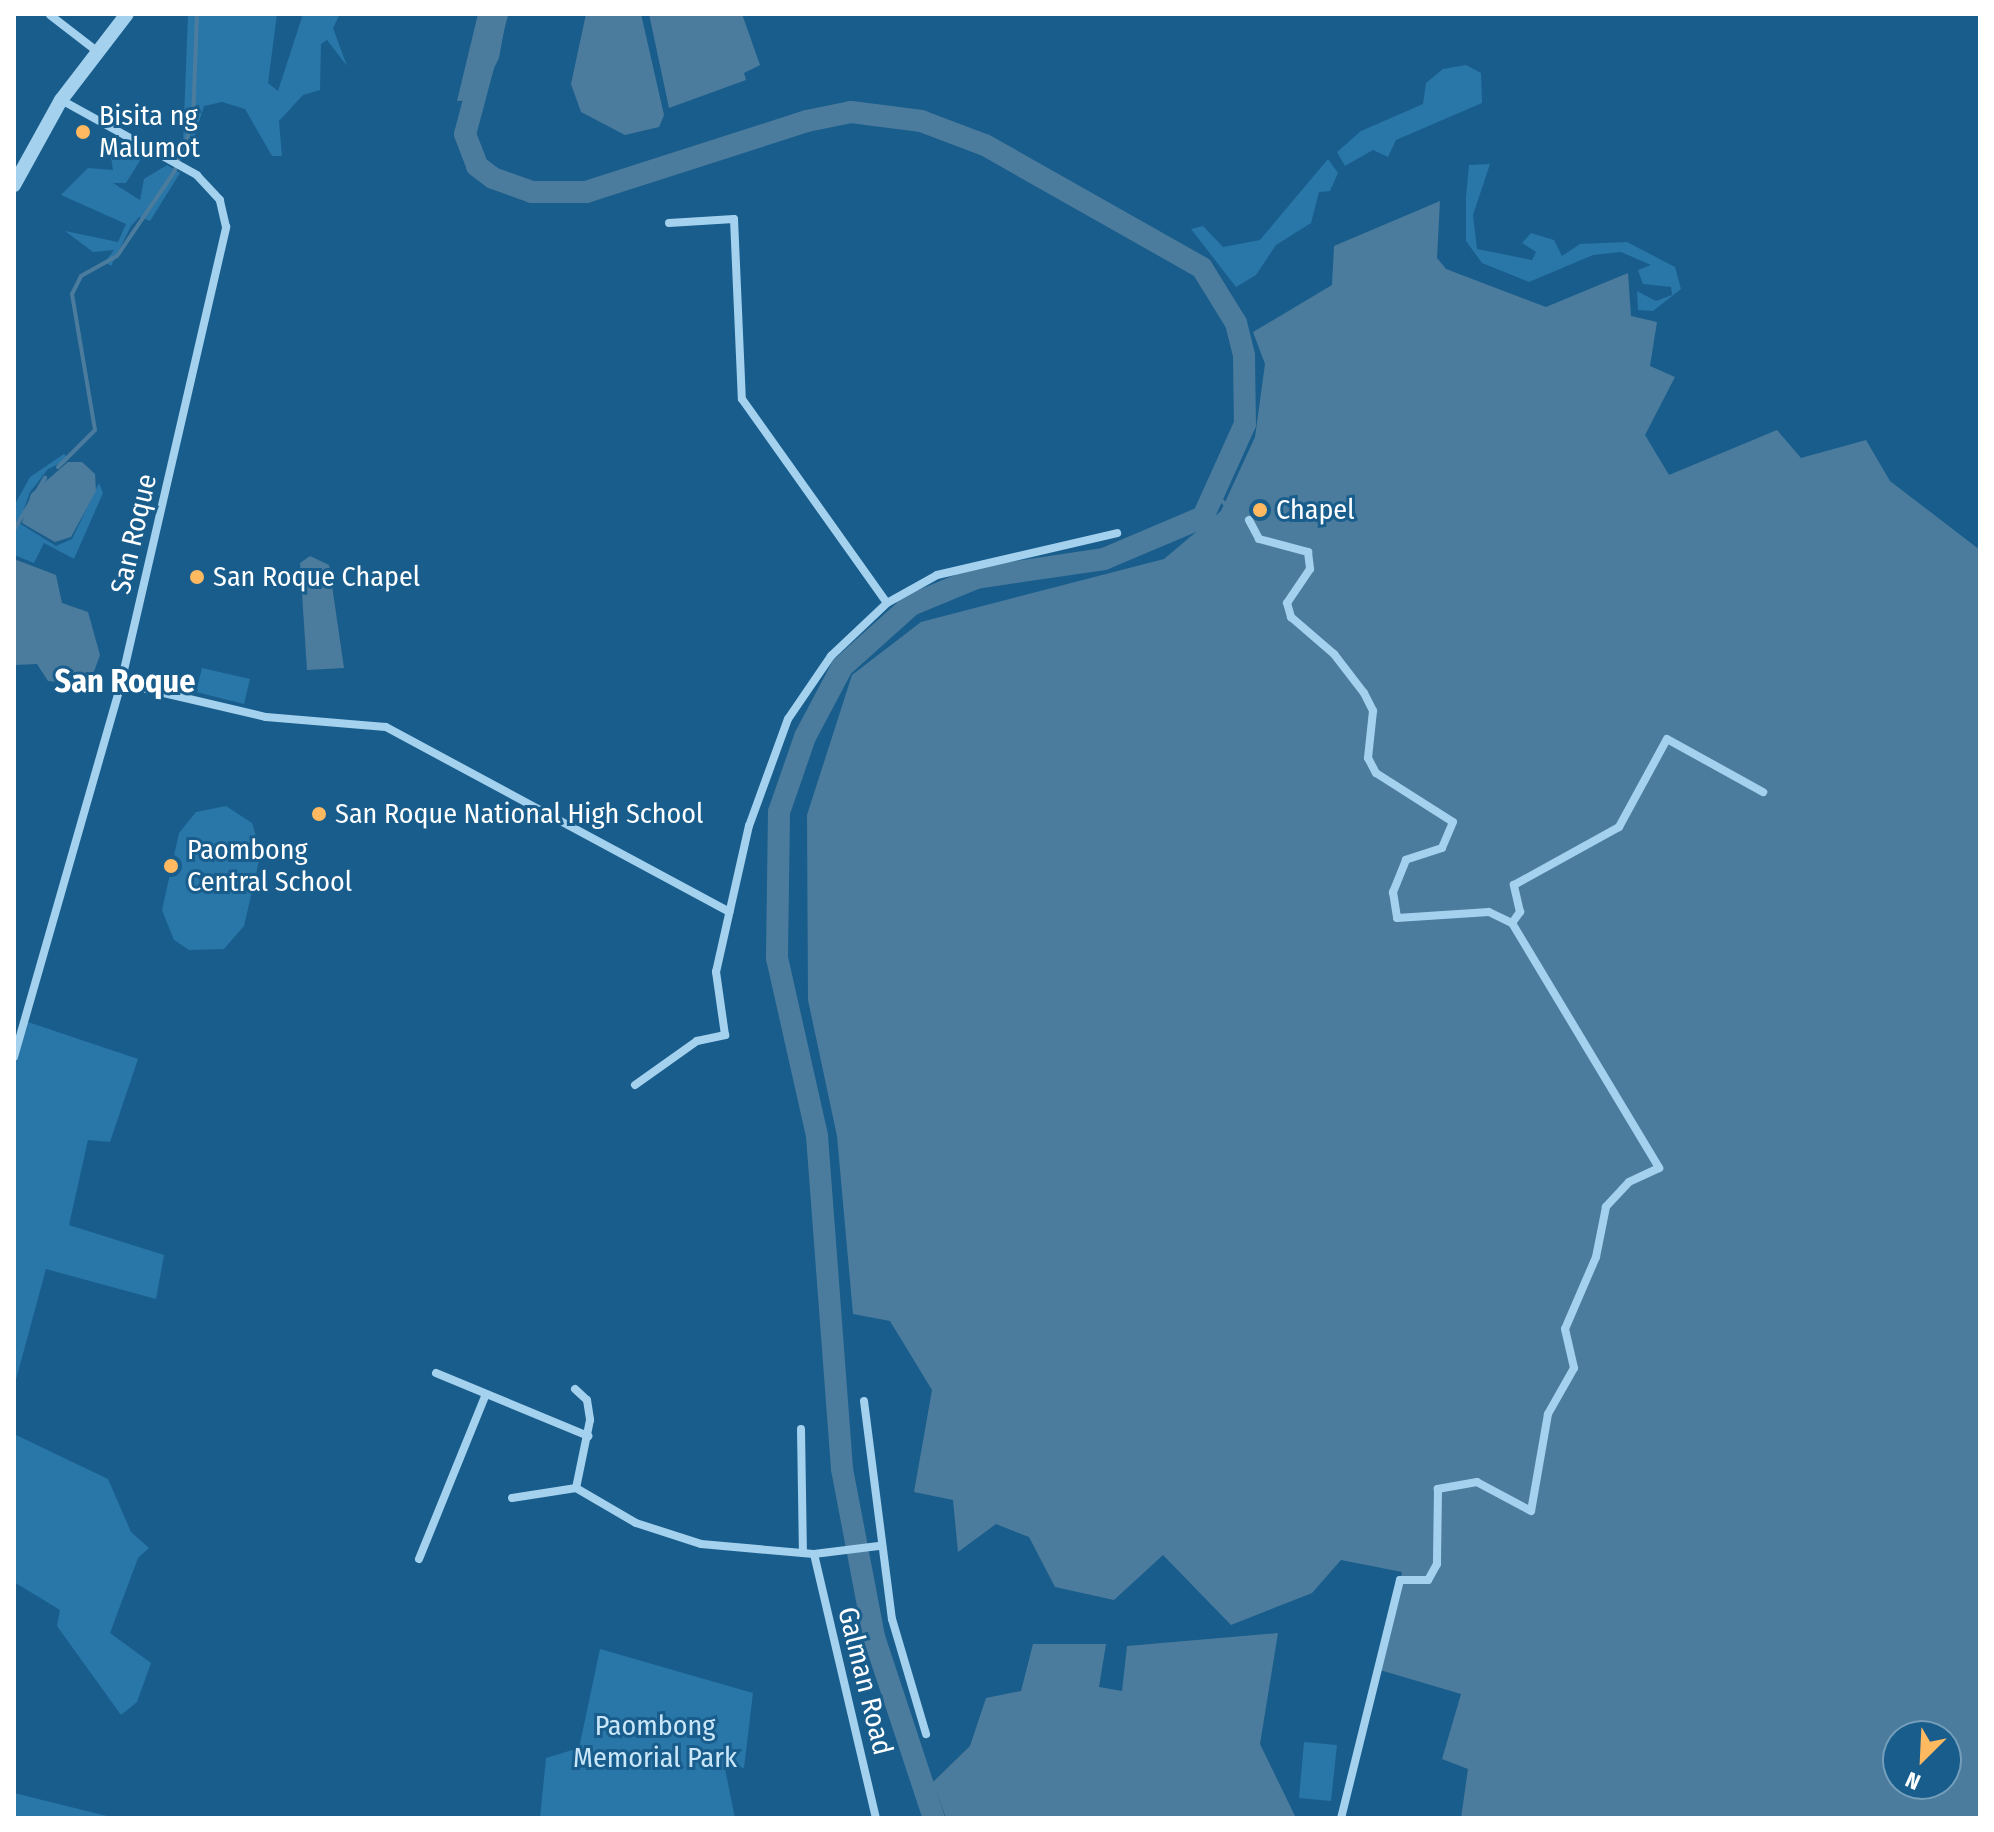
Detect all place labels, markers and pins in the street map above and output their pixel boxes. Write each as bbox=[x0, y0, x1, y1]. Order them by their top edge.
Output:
place label: Bisita ng Malumot bbox=[99, 99, 200, 165]
marker: Bisita ng Malumot bbox=[74, 123, 92, 141]
place label: Chapel bbox=[1276, 493, 1355, 527]
marker: Chapel bbox=[1251, 501, 1269, 519]
place label: San Roque Chapel bbox=[213, 560, 420, 594]
marker: San Roque Chapel bbox=[188, 568, 206, 586]
place label: San Roque National High School bbox=[335, 797, 703, 831]
marker: San Roque National High School bbox=[310, 805, 328, 823]
place label: Paombong Central School bbox=[187, 833, 352, 899]
marker: Paombong Central School bbox=[162, 857, 180, 875]

